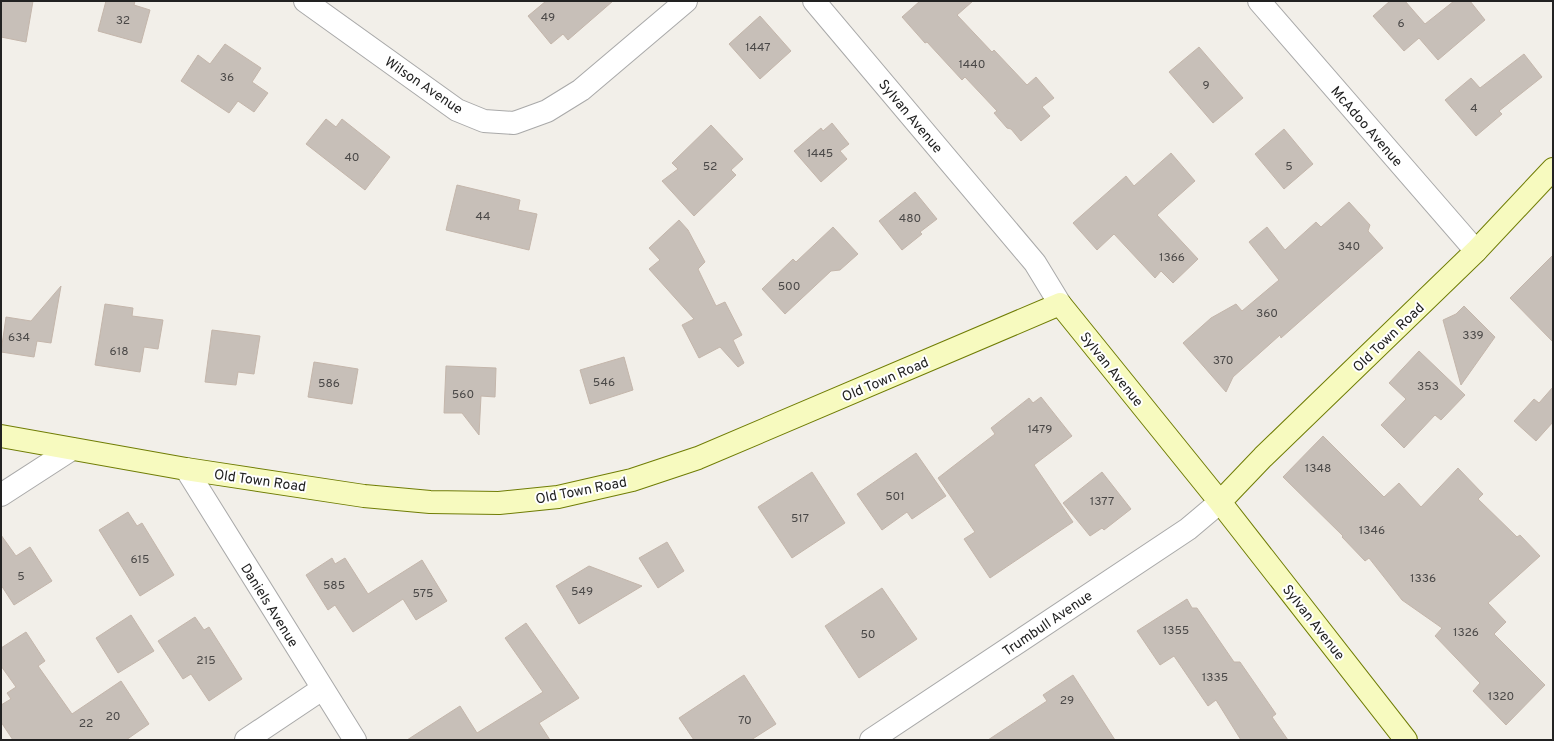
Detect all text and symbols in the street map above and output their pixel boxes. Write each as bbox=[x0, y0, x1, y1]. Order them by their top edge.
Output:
house number: 49 bbox=[541, 10, 555, 26]
house number: 32 bbox=[116, 13, 130, 29]
house number: 6 bbox=[1397, 16, 1405, 32]
house number: 1447 bbox=[745, 40, 771, 56]
street label: Wilson Avenue bbox=[381, 54, 465, 119]
house number: 1440 bbox=[959, 57, 985, 73]
house number: 36 bbox=[220, 70, 234, 86]
street label: Sylvan Avenue bbox=[874, 77, 946, 157]
house number: 9 bbox=[1202, 78, 1210, 94]
street label: McAdoo Avenue bbox=[1326, 83, 1405, 171]
house number: 4 bbox=[1470, 101, 1478, 117]
house number: 1445 bbox=[807, 146, 833, 162]
house number: 40 bbox=[344, 150, 360, 166]
house number: 52 bbox=[703, 159, 717, 175]
house number: 5 bbox=[1285, 159, 1293, 175]
house number: 44 bbox=[476, 209, 490, 225]
house number: 480 bbox=[899, 211, 921, 227]
house number: 340 bbox=[1338, 239, 1360, 255]
house number: 1366 bbox=[1159, 250, 1185, 266]
house number: 500 bbox=[778, 279, 800, 295]
street label: Old Town Road bbox=[1350, 300, 1428, 376]
house number: 360 bbox=[1256, 306, 1278, 322]
house number: 339 bbox=[1462, 328, 1484, 344]
street label: Sylvan Avenue bbox=[1076, 329, 1146, 411]
house number: 634 bbox=[8, 330, 30, 346]
house number: 618 bbox=[110, 344, 128, 360]
house number: 370 bbox=[1213, 353, 1233, 369]
street label: Old Town Road bbox=[840, 354, 932, 406]
house number: 546 bbox=[593, 375, 615, 391]
house number: 586 bbox=[318, 376, 340, 392]
house number: 353 bbox=[1417, 379, 1439, 395]
house number: 560 bbox=[452, 387, 474, 403]
house number: 1479 bbox=[1028, 422, 1053, 438]
house number: 1348 bbox=[1305, 461, 1331, 477]
street label: Old Town Road bbox=[213, 467, 307, 496]
street label: Old Town Road bbox=[534, 474, 628, 509]
house number: 501 bbox=[885, 489, 905, 505]
house number: 1377 bbox=[1090, 494, 1114, 510]
house number: 517 bbox=[791, 511, 809, 527]
house number: 1346 bbox=[1359, 523, 1385, 539]
house number: 615 bbox=[130, 552, 150, 568]
street label: Daniels Avenue bbox=[236, 561, 301, 651]
house number: 5 bbox=[17, 569, 25, 585]
house number: 1336 bbox=[1410, 571, 1436, 587]
house number: 585 bbox=[323, 578, 345, 594]
street label: Sylvan Avenue bbox=[1278, 582, 1348, 664]
house number: 549 bbox=[571, 584, 593, 600]
house number: 575 bbox=[412, 586, 434, 602]
street label: Trumbull Avenue bbox=[1000, 588, 1096, 661]
house number: 1355 bbox=[1163, 623, 1189, 639]
house number: 1326 bbox=[1453, 625, 1479, 641]
house number: 50 bbox=[860, 627, 876, 643]
house number: 215 bbox=[196, 653, 216, 669]
house number: 1335 bbox=[1202, 670, 1228, 686]
house number: 1320 bbox=[1488, 689, 1514, 705]
house number: 29 bbox=[1060, 693, 1074, 709]
house number: 20 bbox=[105, 709, 121, 725]
house number: 70 bbox=[738, 713, 752, 729]
house number: 22 bbox=[79, 716, 93, 732]

